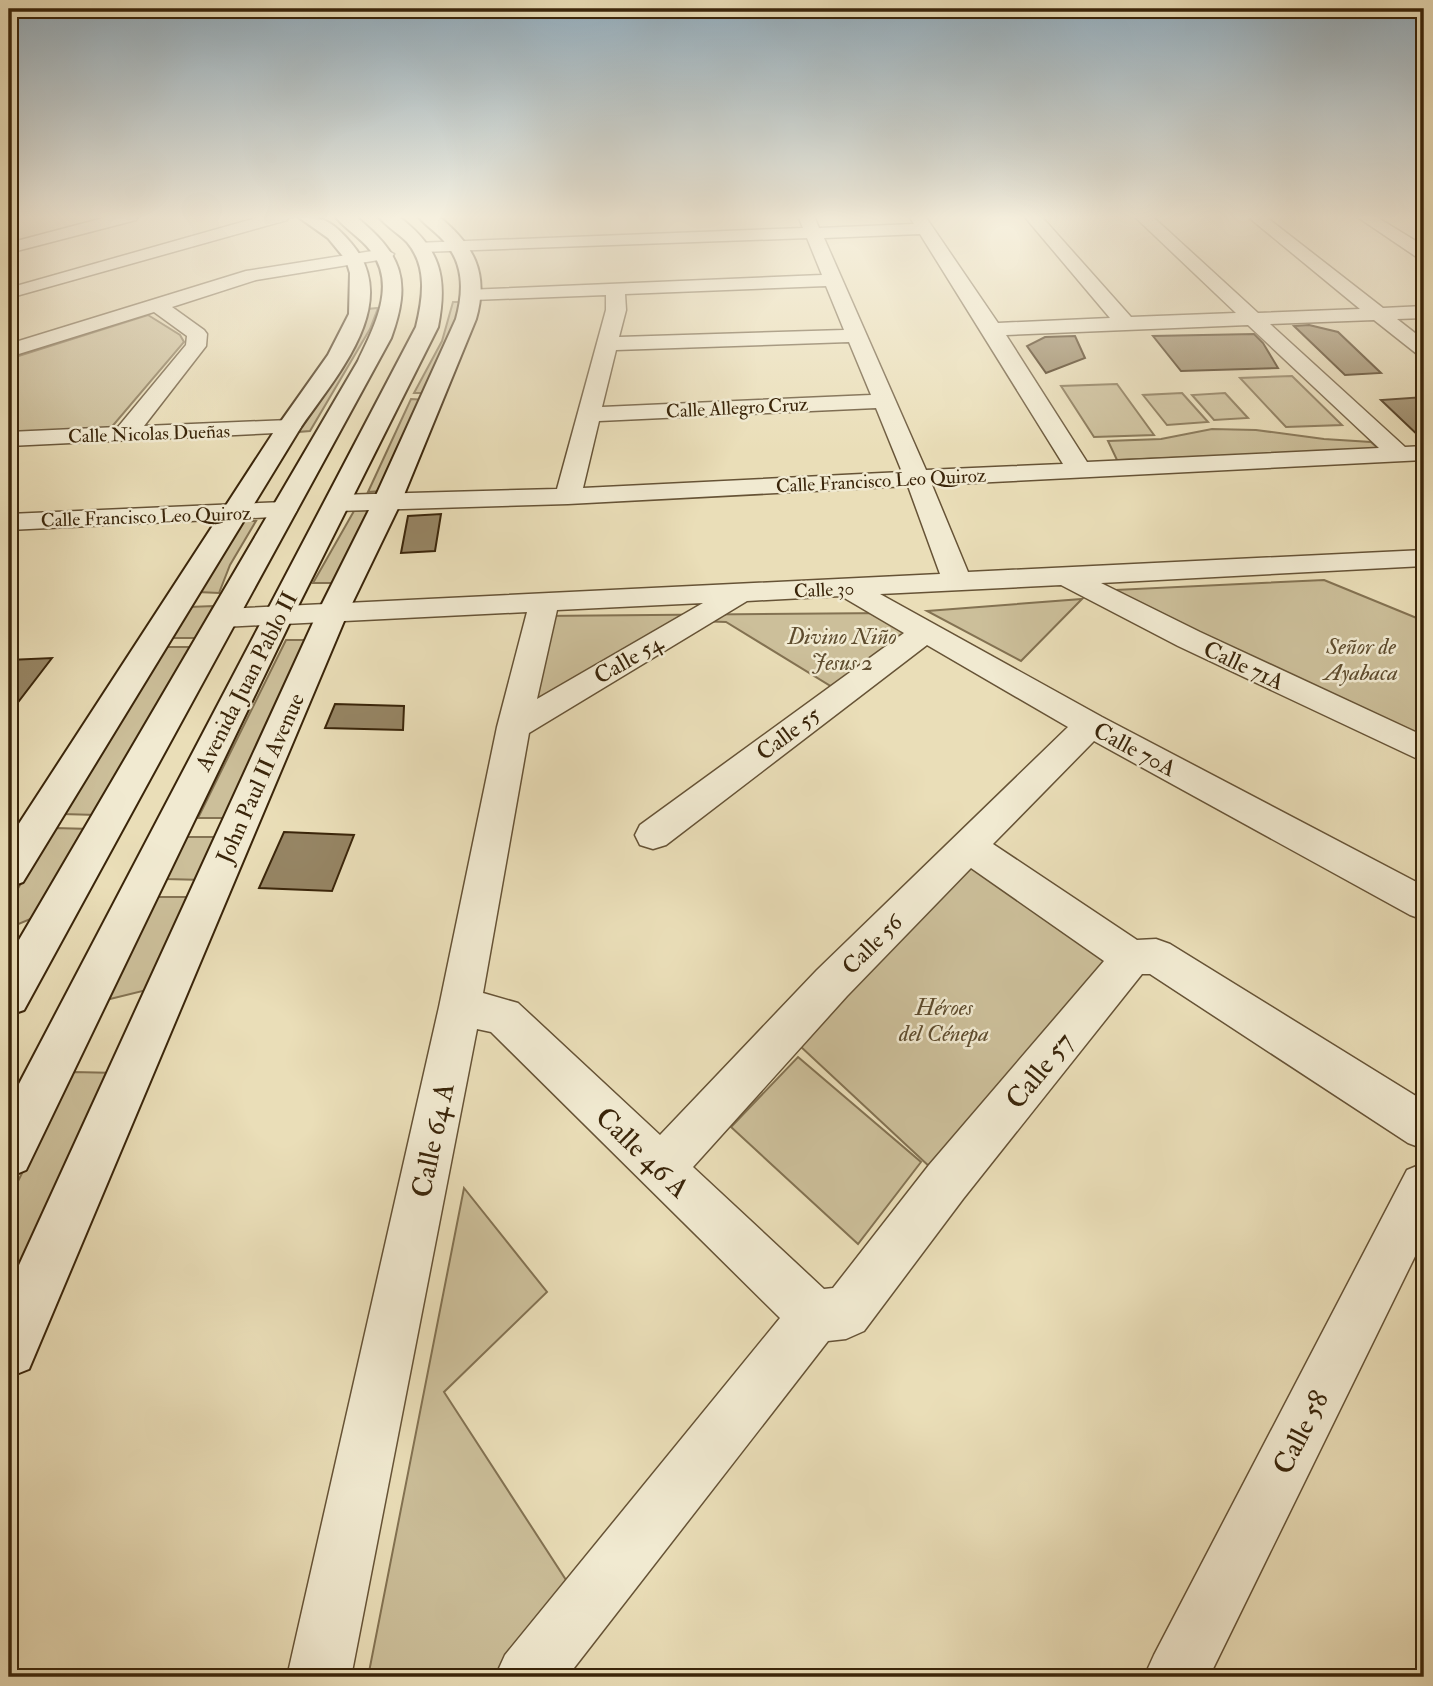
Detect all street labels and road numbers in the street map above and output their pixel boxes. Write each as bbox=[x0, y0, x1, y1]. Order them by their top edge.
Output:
street label: Calle Allegro Cruz bbox=[665, 392, 809, 424]
street label: Calle Nicolas Dueñas bbox=[68, 419, 231, 449]
street label: Calle Francisco Leo Quiroz bbox=[775, 464, 987, 498]
street label: Calle Francisco Leo Quiroz bbox=[40, 501, 252, 533]
street label: Calle 30 bbox=[793, 576, 855, 604]
street label: Avenida Juan Pablo II bbox=[188, 587, 304, 777]
street label: Calle 54 bbox=[589, 628, 669, 691]
street label: Calle 71A bbox=[1199, 634, 1289, 697]
street label: John Paul II Avenue bbox=[209, 688, 311, 869]
street label: Calle 55 bbox=[751, 700, 826, 767]
street label: Calle 70A bbox=[1089, 716, 1181, 783]
street label: Calle 56 bbox=[836, 907, 910, 981]
street label: Calle 57 bbox=[999, 1025, 1082, 1117]
street label: Calle 64 A bbox=[404, 1079, 463, 1201]
street label: Calle 46 A bbox=[588, 1100, 696, 1206]
street label: Calle 58 bbox=[1265, 1385, 1337, 1480]

